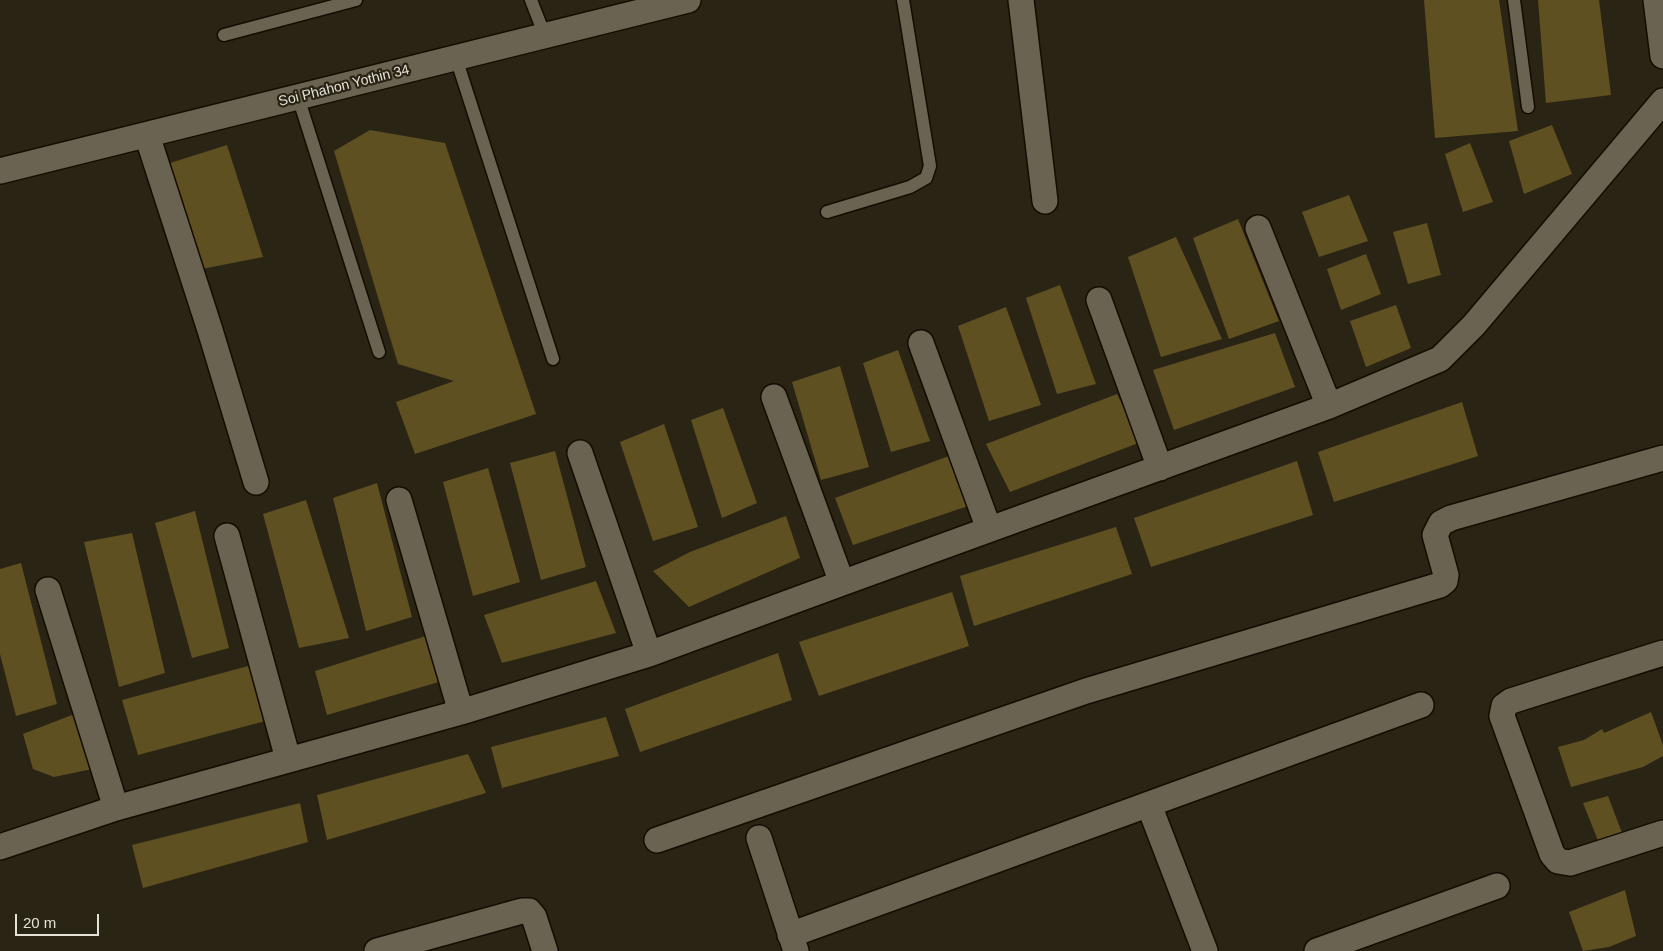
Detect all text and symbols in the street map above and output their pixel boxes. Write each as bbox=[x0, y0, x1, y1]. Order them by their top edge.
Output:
street label: Soi Phahon Yothin 34 bbox=[277, 62, 411, 110]
scale bar bbox=[18, 904, 101, 936]
text: 20 m bbox=[23, 914, 56, 931]

